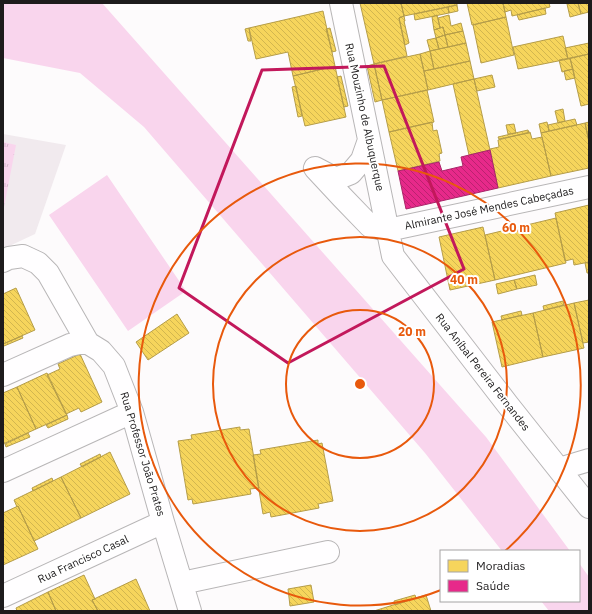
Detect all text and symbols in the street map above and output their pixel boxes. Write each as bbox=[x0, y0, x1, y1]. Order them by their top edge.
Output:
street label: Rua Mouzinho de Albuquerque bbox=[342, 42, 388, 192]
street label: Almirante José Mendes Cabeçadas bbox=[403, 183, 575, 233]
text: 60 m bbox=[502, 220, 530, 235]
text: 40 m bbox=[450, 272, 478, 287]
street label: Rua Aníbal Pereira Fernandes bbox=[433, 310, 533, 434]
text: 20 m bbox=[398, 324, 426, 339]
centre of rings bbox=[353, 377, 367, 391]
street label: Rua Professor João Prates bbox=[117, 390, 169, 518]
street label: Rua Francisco Casal bbox=[35, 532, 131, 586]
legend bbox=[440, 550, 580, 602]
text: Moradias bbox=[476, 558, 526, 573]
text: Saúde bbox=[476, 578, 510, 593]

